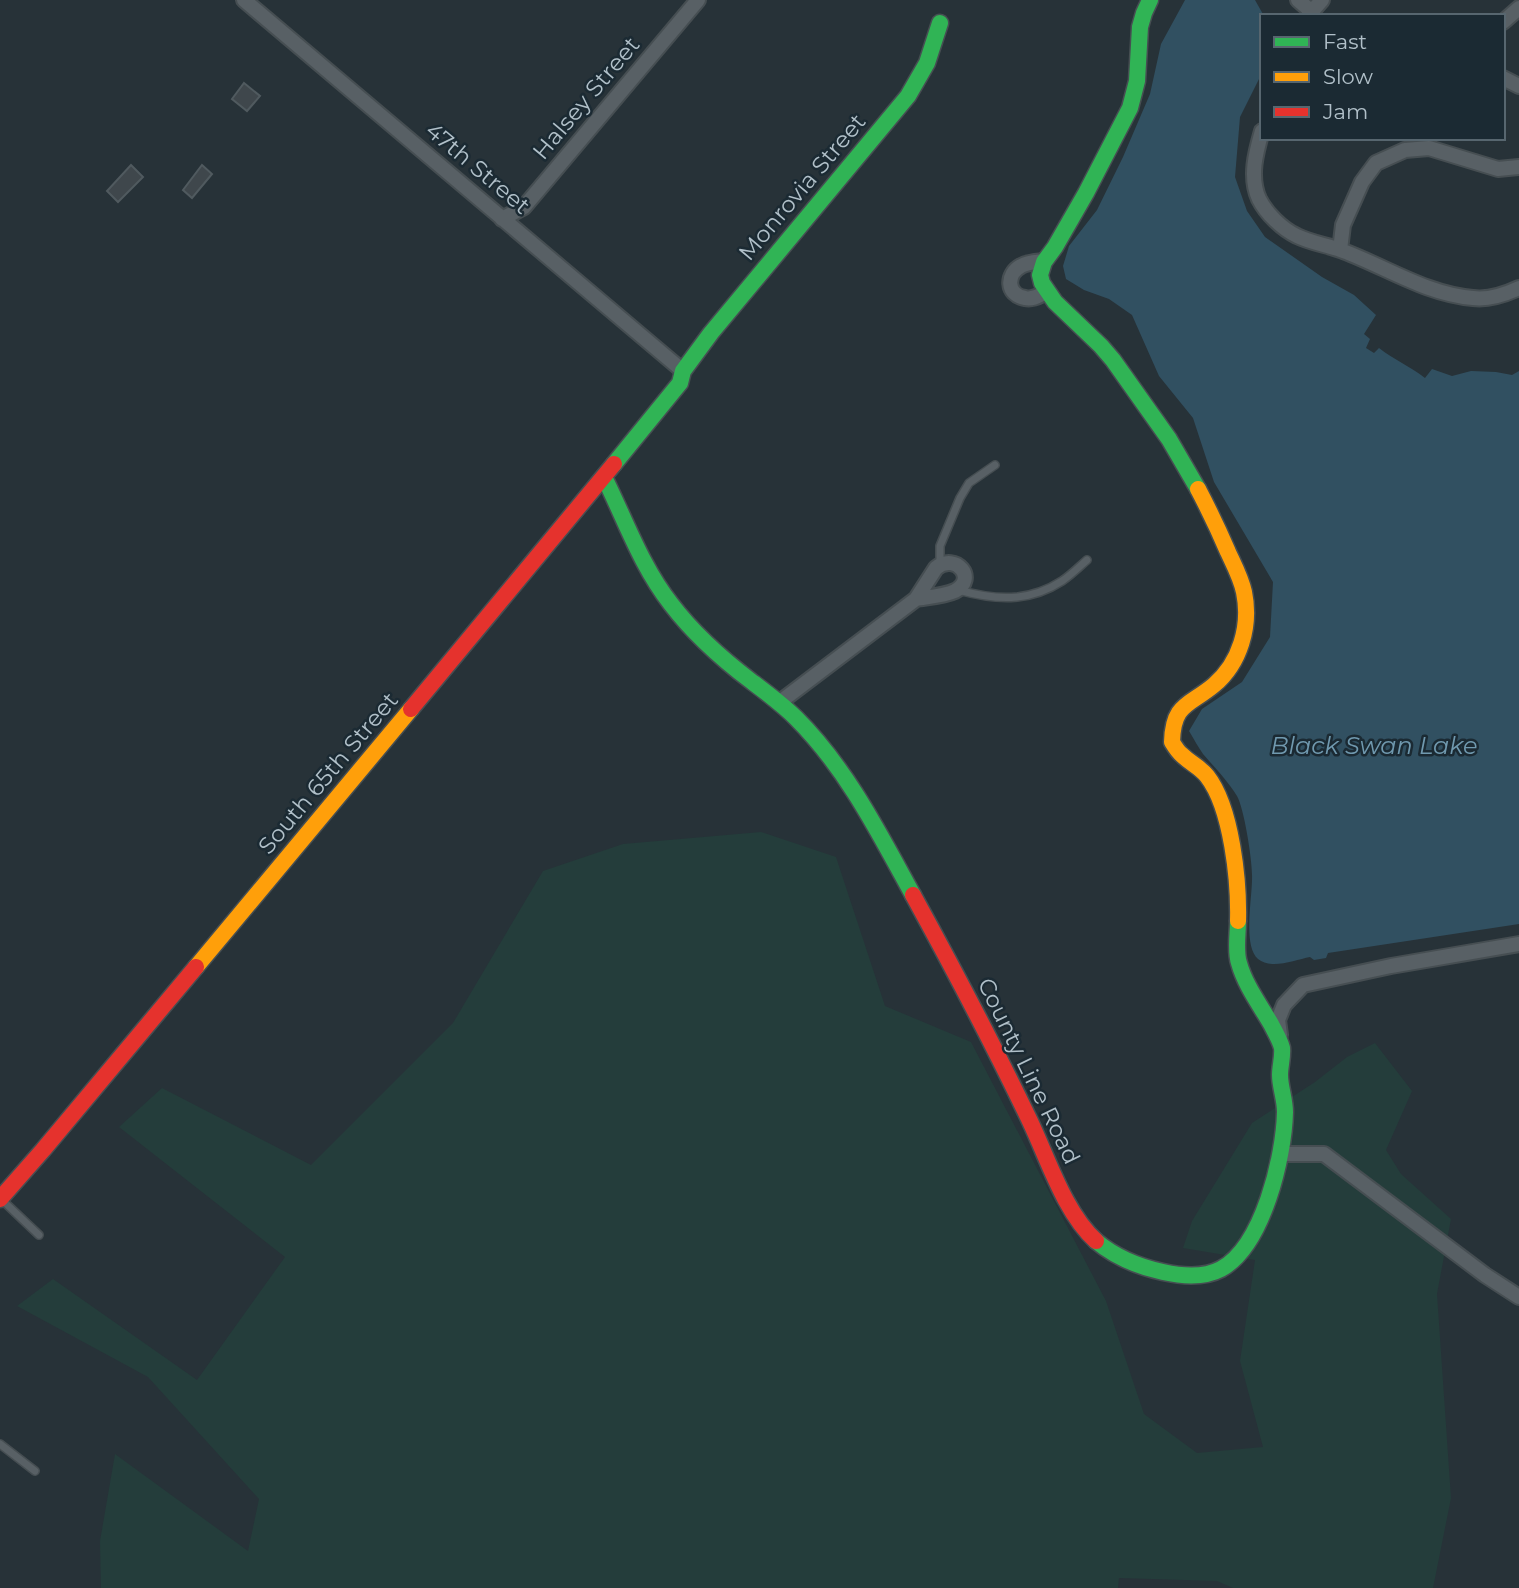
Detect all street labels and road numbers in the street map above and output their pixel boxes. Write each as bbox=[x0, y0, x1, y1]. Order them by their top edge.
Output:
street label: Halsey Street bbox=[527, 31, 645, 165]
street label: Monrovia Street bbox=[733, 108, 871, 266]
street label: 47th Street bbox=[420, 116, 536, 220]
street label: South 65th Street bbox=[252, 686, 404, 860]
street label: County Line Road bbox=[972, 973, 1086, 1169]

